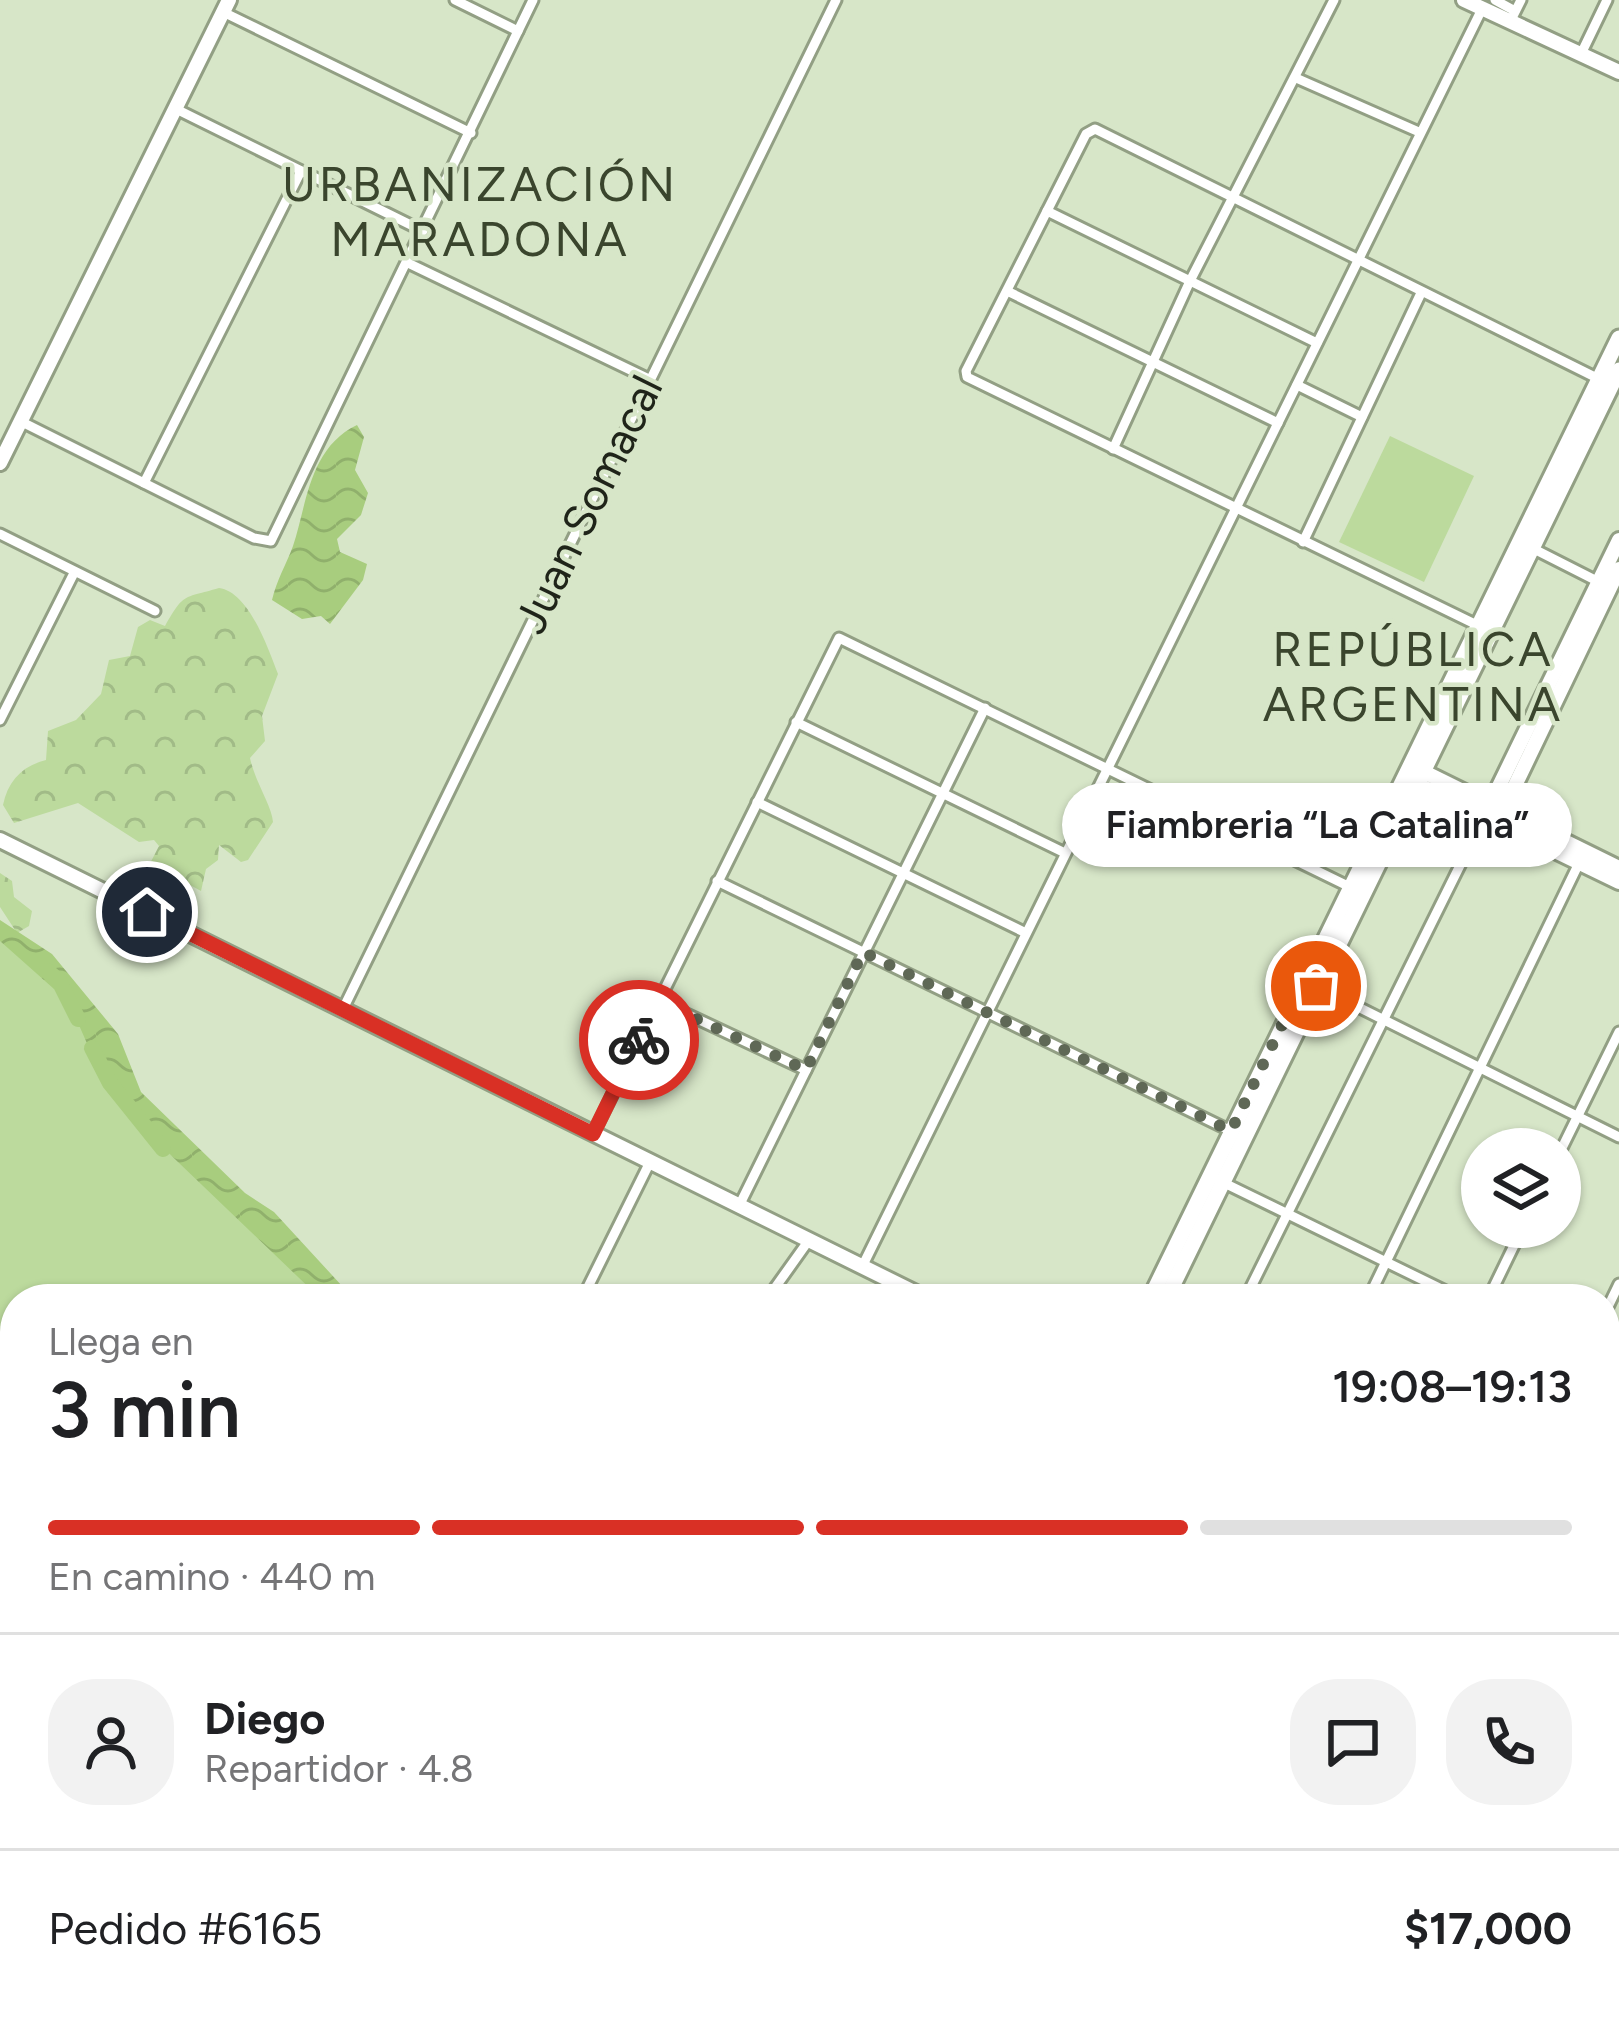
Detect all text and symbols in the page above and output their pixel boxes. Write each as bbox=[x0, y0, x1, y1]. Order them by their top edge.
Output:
district label: URBANIZACIÓN MARADONA bbox=[282, 155, 678, 268]
street label: Juan Somacal bbox=[502, 366, 674, 642]
district label: REPÚBLICA ARGENTINA bbox=[1263, 620, 1563, 733]
callout: Fiambreria “La Catalina” bbox=[1061, 782, 1571, 866]
text: Fiambreria “La Catalina” bbox=[1105, 801, 1529, 848]
pin bbox=[96, 861, 198, 963]
icon: home bbox=[114, 879, 180, 945]
pin bbox=[1265, 935, 1367, 1037]
icon: bag bbox=[1283, 953, 1349, 1019]
courier bbox=[579, 980, 699, 1100]
icon: bike bbox=[606, 1007, 672, 1073]
map controls bbox=[1461, 1128, 1581, 1248]
button: layers bbox=[1461, 1128, 1581, 1248]
text: Llega en bbox=[48, 1318, 194, 1365]
text: 19:08–19:13 bbox=[1332, 1359, 1572, 1413]
text: 3 min bbox=[48, 1363, 241, 1457]
text: En camino · 440 m bbox=[48, 1553, 376, 1600]
button: person bbox=[48, 1679, 174, 1805]
button: chat bbox=[1290, 1679, 1416, 1805]
button: phone bbox=[1446, 1679, 1572, 1805]
text: Diego bbox=[204, 1691, 325, 1745]
text: Repartidor · 4.8 bbox=[204, 1745, 474, 1792]
text: Pedido #6165 bbox=[48, 1901, 322, 1955]
text: $17,000 bbox=[1404, 1901, 1572, 1955]

